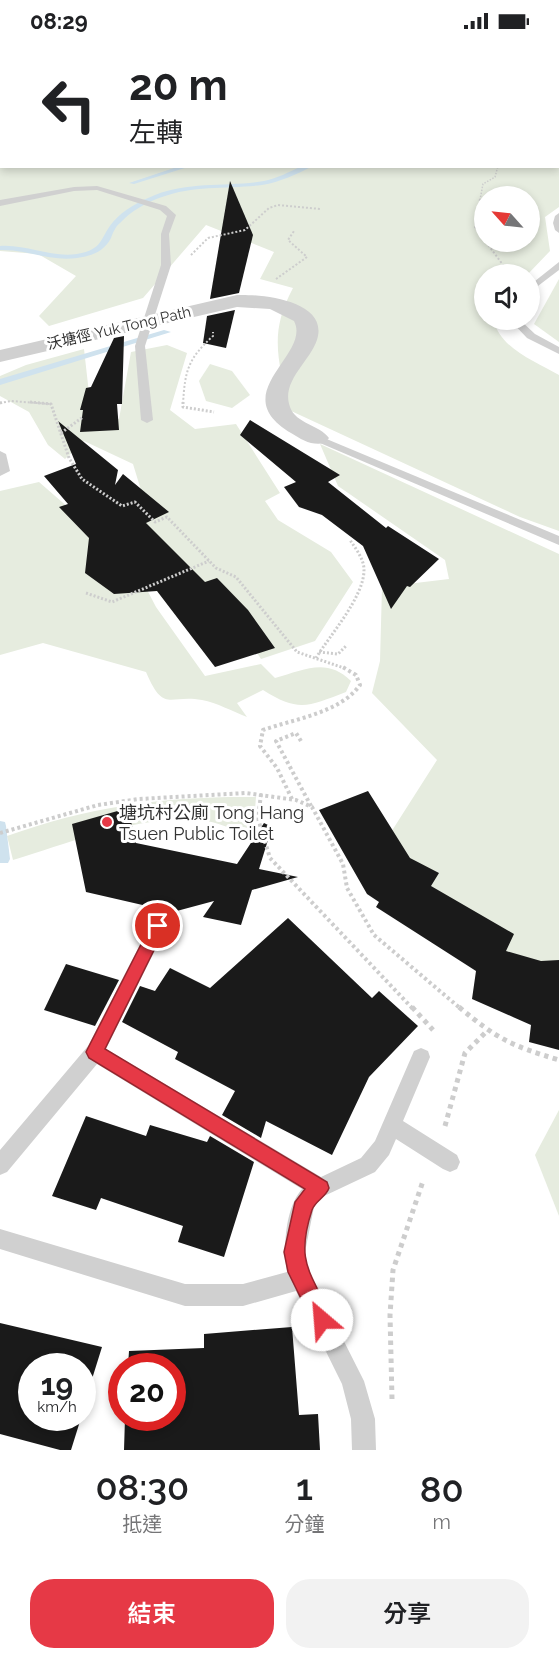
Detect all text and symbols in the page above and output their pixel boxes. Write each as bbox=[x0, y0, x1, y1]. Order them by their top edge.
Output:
text: 08:29 bbox=[30, 8, 88, 34]
text: 20 m bbox=[129, 61, 228, 110]
icon: left bbox=[30, 66, 108, 144]
text: 左轉 bbox=[129, 117, 183, 148]
north arrow bbox=[474, 186, 540, 252]
map controls bbox=[474, 186, 540, 330]
button: sound bbox=[474, 264, 540, 330]
street label: 沃塘徑 Yuk Tong Path bbox=[45, 303, 193, 353]
place label: 塘坑村公廁 Tong Hang Tsuen Public Toilet bbox=[119, 802, 304, 844]
marker: 塘坑村公廁 Tong Hang Tsuen Public Toilet bbox=[100, 815, 114, 829]
pin bbox=[132, 900, 183, 951]
icon: arrive bbox=[141, 909, 174, 942]
position arrow bbox=[290, 1288, 354, 1352]
speed limit sign: 20 bbox=[108, 1353, 186, 1431]
text: 19 bbox=[41, 1367, 73, 1402]
text: km/h bbox=[37, 1398, 77, 1416]
text: 08:30 bbox=[95, 1466, 189, 1508]
text: 1 bbox=[296, 1466, 313, 1508]
text: 80 bbox=[420, 1468, 464, 1510]
text: m bbox=[432, 1510, 451, 1534]
text: 抵達 bbox=[122, 1512, 162, 1536]
text: 分鐘 bbox=[284, 1512, 324, 1536]
button: 結束 bbox=[30, 1579, 274, 1648]
button: 分享 bbox=[286, 1579, 529, 1648]

